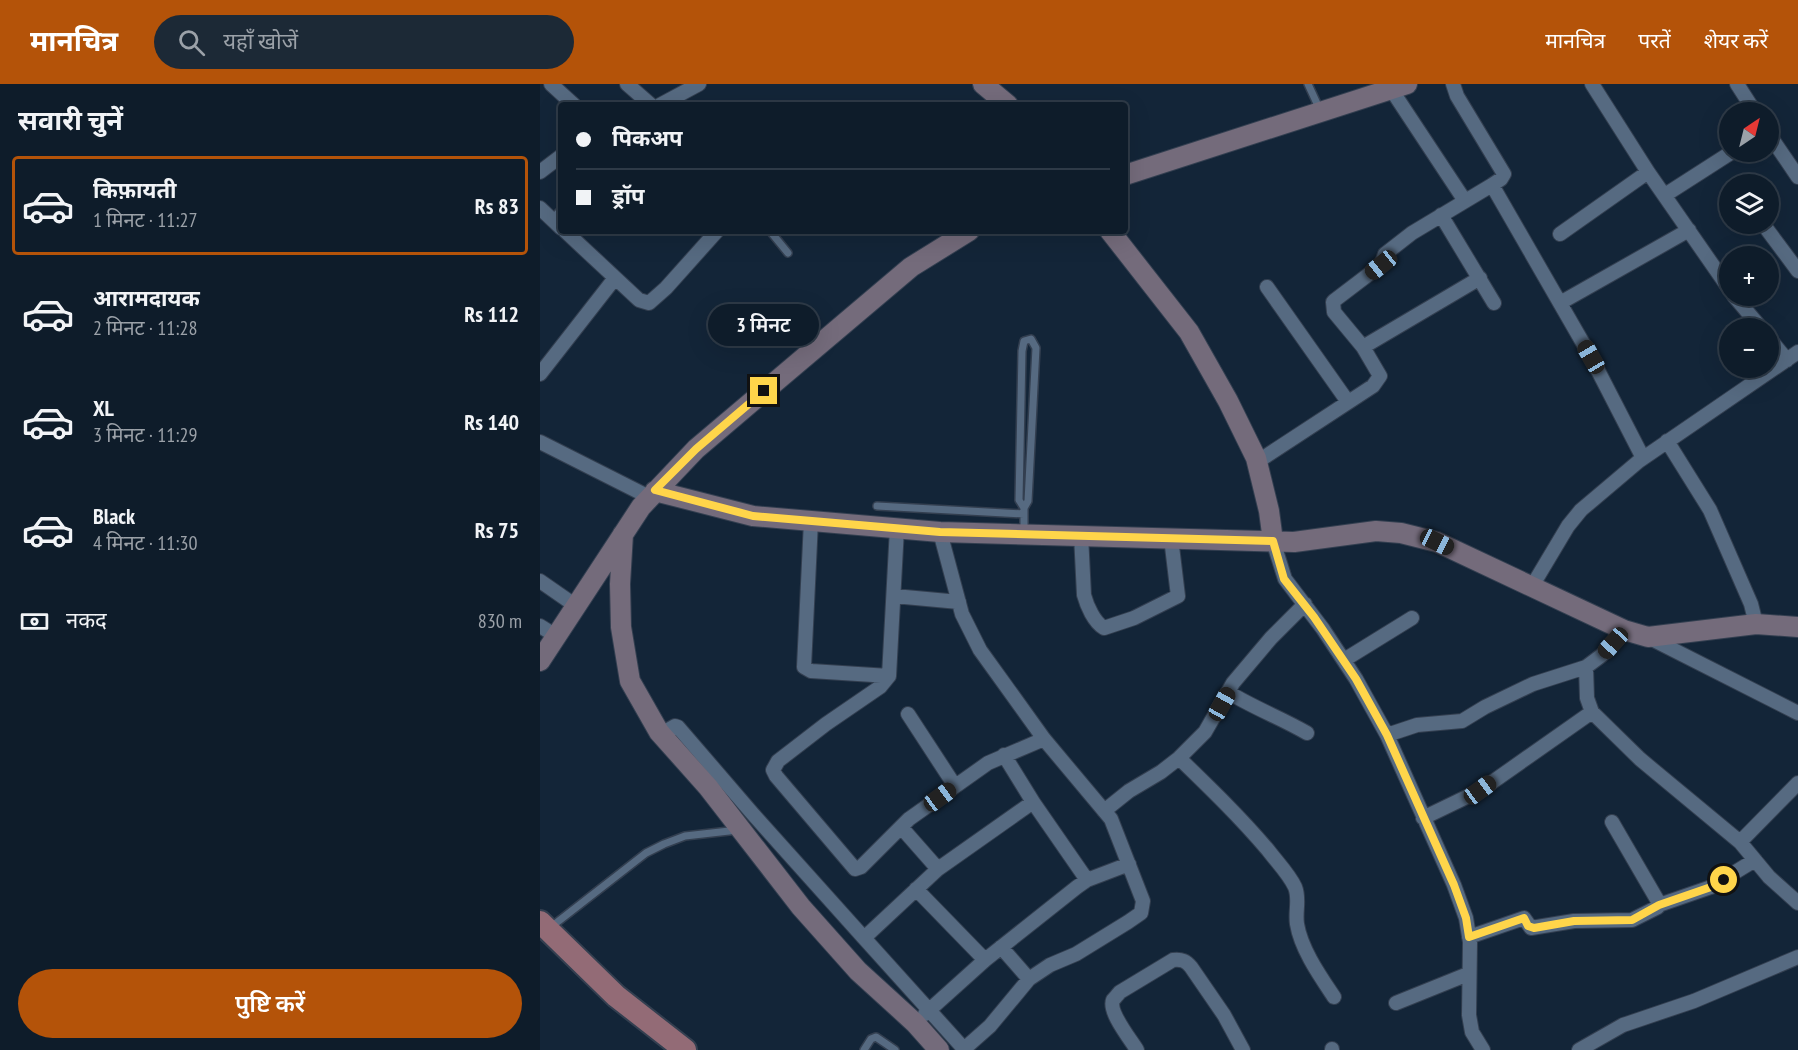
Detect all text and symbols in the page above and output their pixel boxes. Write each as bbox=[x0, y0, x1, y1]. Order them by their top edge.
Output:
search box bbox=[154, 15, 574, 69]
text: मानचित्र bbox=[30, 22, 118, 59]
icon: search bbox=[175, 26, 208, 59]
text: यहाँ खोजें bbox=[223, 27, 298, 55]
text: मानचित्र bbox=[1545, 27, 1605, 54]
text: परतें bbox=[1638, 27, 1671, 54]
text: शेयर करें bbox=[1704, 27, 1768, 54]
north arrow bbox=[1719, 102, 1779, 162]
map controls bbox=[1719, 102, 1779, 378]
text: सवारी चुनें bbox=[18, 103, 123, 137]
text: पिकअप bbox=[612, 124, 683, 152]
button: layers bbox=[1719, 174, 1779, 234]
text: किफ़ायती bbox=[93, 176, 177, 204]
icon: car bbox=[21, 179, 75, 233]
text: ड्रॉप bbox=[612, 182, 645, 210]
text: Rs 83 bbox=[475, 192, 519, 220]
text: 1 मिनट · 11:27 bbox=[93, 207, 197, 233]
button: + bbox=[1719, 246, 1779, 306]
car bbox=[1361, 247, 1401, 283]
text: आरामदायक bbox=[93, 284, 200, 312]
icon: car bbox=[21, 287, 75, 341]
text: Rs 112 bbox=[464, 300, 519, 328]
callout: 3 मिनट bbox=[708, 304, 820, 346]
text: 3 मिनट bbox=[736, 312, 791, 338]
text: 2 मिनट · 11:28 bbox=[93, 315, 197, 341]
button: − bbox=[1719, 318, 1779, 378]
car bbox=[1574, 337, 1608, 377]
route end bbox=[750, 377, 777, 404]
text: XL bbox=[93, 394, 114, 422]
icon: car bbox=[21, 395, 75, 449]
text: Rs 140 bbox=[464, 408, 519, 436]
text: 3 मिनट · 11:29 bbox=[93, 422, 197, 448]
text: Black bbox=[93, 502, 135, 530]
icon: car bbox=[21, 503, 75, 557]
text: Rs 75 bbox=[475, 516, 519, 544]
car bbox=[1417, 526, 1457, 558]
text: 4 मिनट · 11:30 bbox=[93, 530, 197, 556]
icon: cash bbox=[18, 605, 51, 638]
text: नकद bbox=[66, 606, 107, 634]
text: 830 m bbox=[478, 608, 522, 634]
car bbox=[1594, 624, 1632, 662]
car bbox=[1205, 684, 1239, 724]
car bbox=[1460, 772, 1500, 808]
car bbox=[920, 779, 960, 815]
route start bbox=[1710, 866, 1737, 893]
button: पुष्टि करें bbox=[18, 969, 522, 1038]

